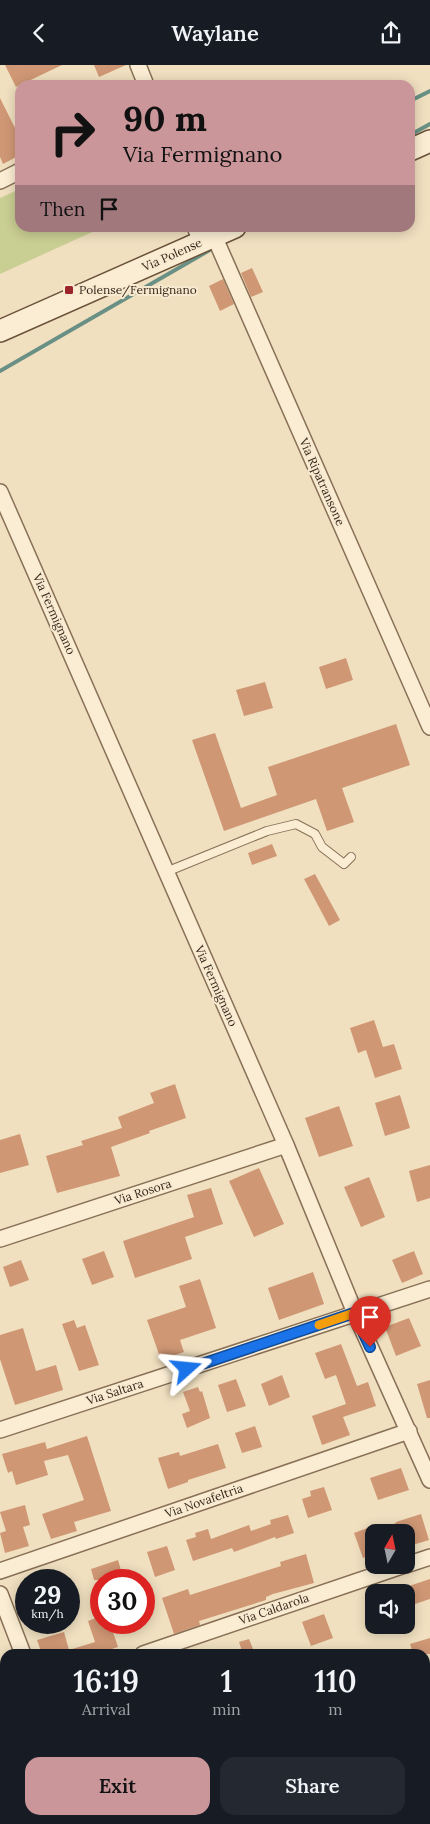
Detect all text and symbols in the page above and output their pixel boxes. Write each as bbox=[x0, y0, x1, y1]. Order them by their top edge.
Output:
icon: back bbox=[25, 19, 53, 47]
text: Waylane bbox=[171, 19, 259, 47]
icon: share bbox=[377, 19, 405, 47]
text: 90 m bbox=[123, 96, 207, 141]
icon: right bbox=[40, 100, 105, 165]
text: Via Fermignano bbox=[123, 140, 282, 168]
icon: arrive bbox=[95, 195, 123, 223]
text: Then bbox=[40, 197, 85, 221]
street label: Via Polense bbox=[139, 235, 204, 275]
place label: Polense/Fermignano bbox=[79, 282, 197, 298]
marker: Polense/Fermignano bbox=[63, 284, 75, 296]
street label: Via Ripatransone bbox=[296, 435, 349, 528]
street label: Via Fermignano bbox=[30, 570, 79, 657]
street label: Via Fermignano bbox=[192, 942, 241, 1029]
street label: Via Rosora bbox=[112, 1175, 173, 1208]
pin bbox=[349, 1296, 391, 1347]
icon: arrive bbox=[356, 1303, 384, 1331]
position arrow bbox=[160, 1342, 212, 1394]
street label: Via Saltara bbox=[84, 1375, 145, 1408]
street label: Via Novafeltria bbox=[162, 1480, 245, 1521]
north arrow bbox=[365, 1524, 415, 1574]
map controls bbox=[365, 1524, 415, 1634]
speed limit sign: 30 bbox=[90, 1569, 155, 1634]
text: 29 bbox=[34, 1579, 61, 1611]
button: sound bbox=[365, 1584, 415, 1634]
street label: Via Caldarola bbox=[236, 1590, 311, 1628]
text: km/h bbox=[31, 1606, 64, 1621]
text: 16:19 bbox=[73, 1662, 139, 1700]
text: 1 bbox=[221, 1662, 232, 1700]
text: 110 bbox=[314, 1662, 357, 1700]
text: Arrival bbox=[82, 1699, 131, 1719]
text: min bbox=[212, 1699, 241, 1719]
text: m bbox=[328, 1699, 343, 1719]
button: Exit bbox=[25, 1757, 210, 1815]
button: Share bbox=[220, 1757, 405, 1815]

